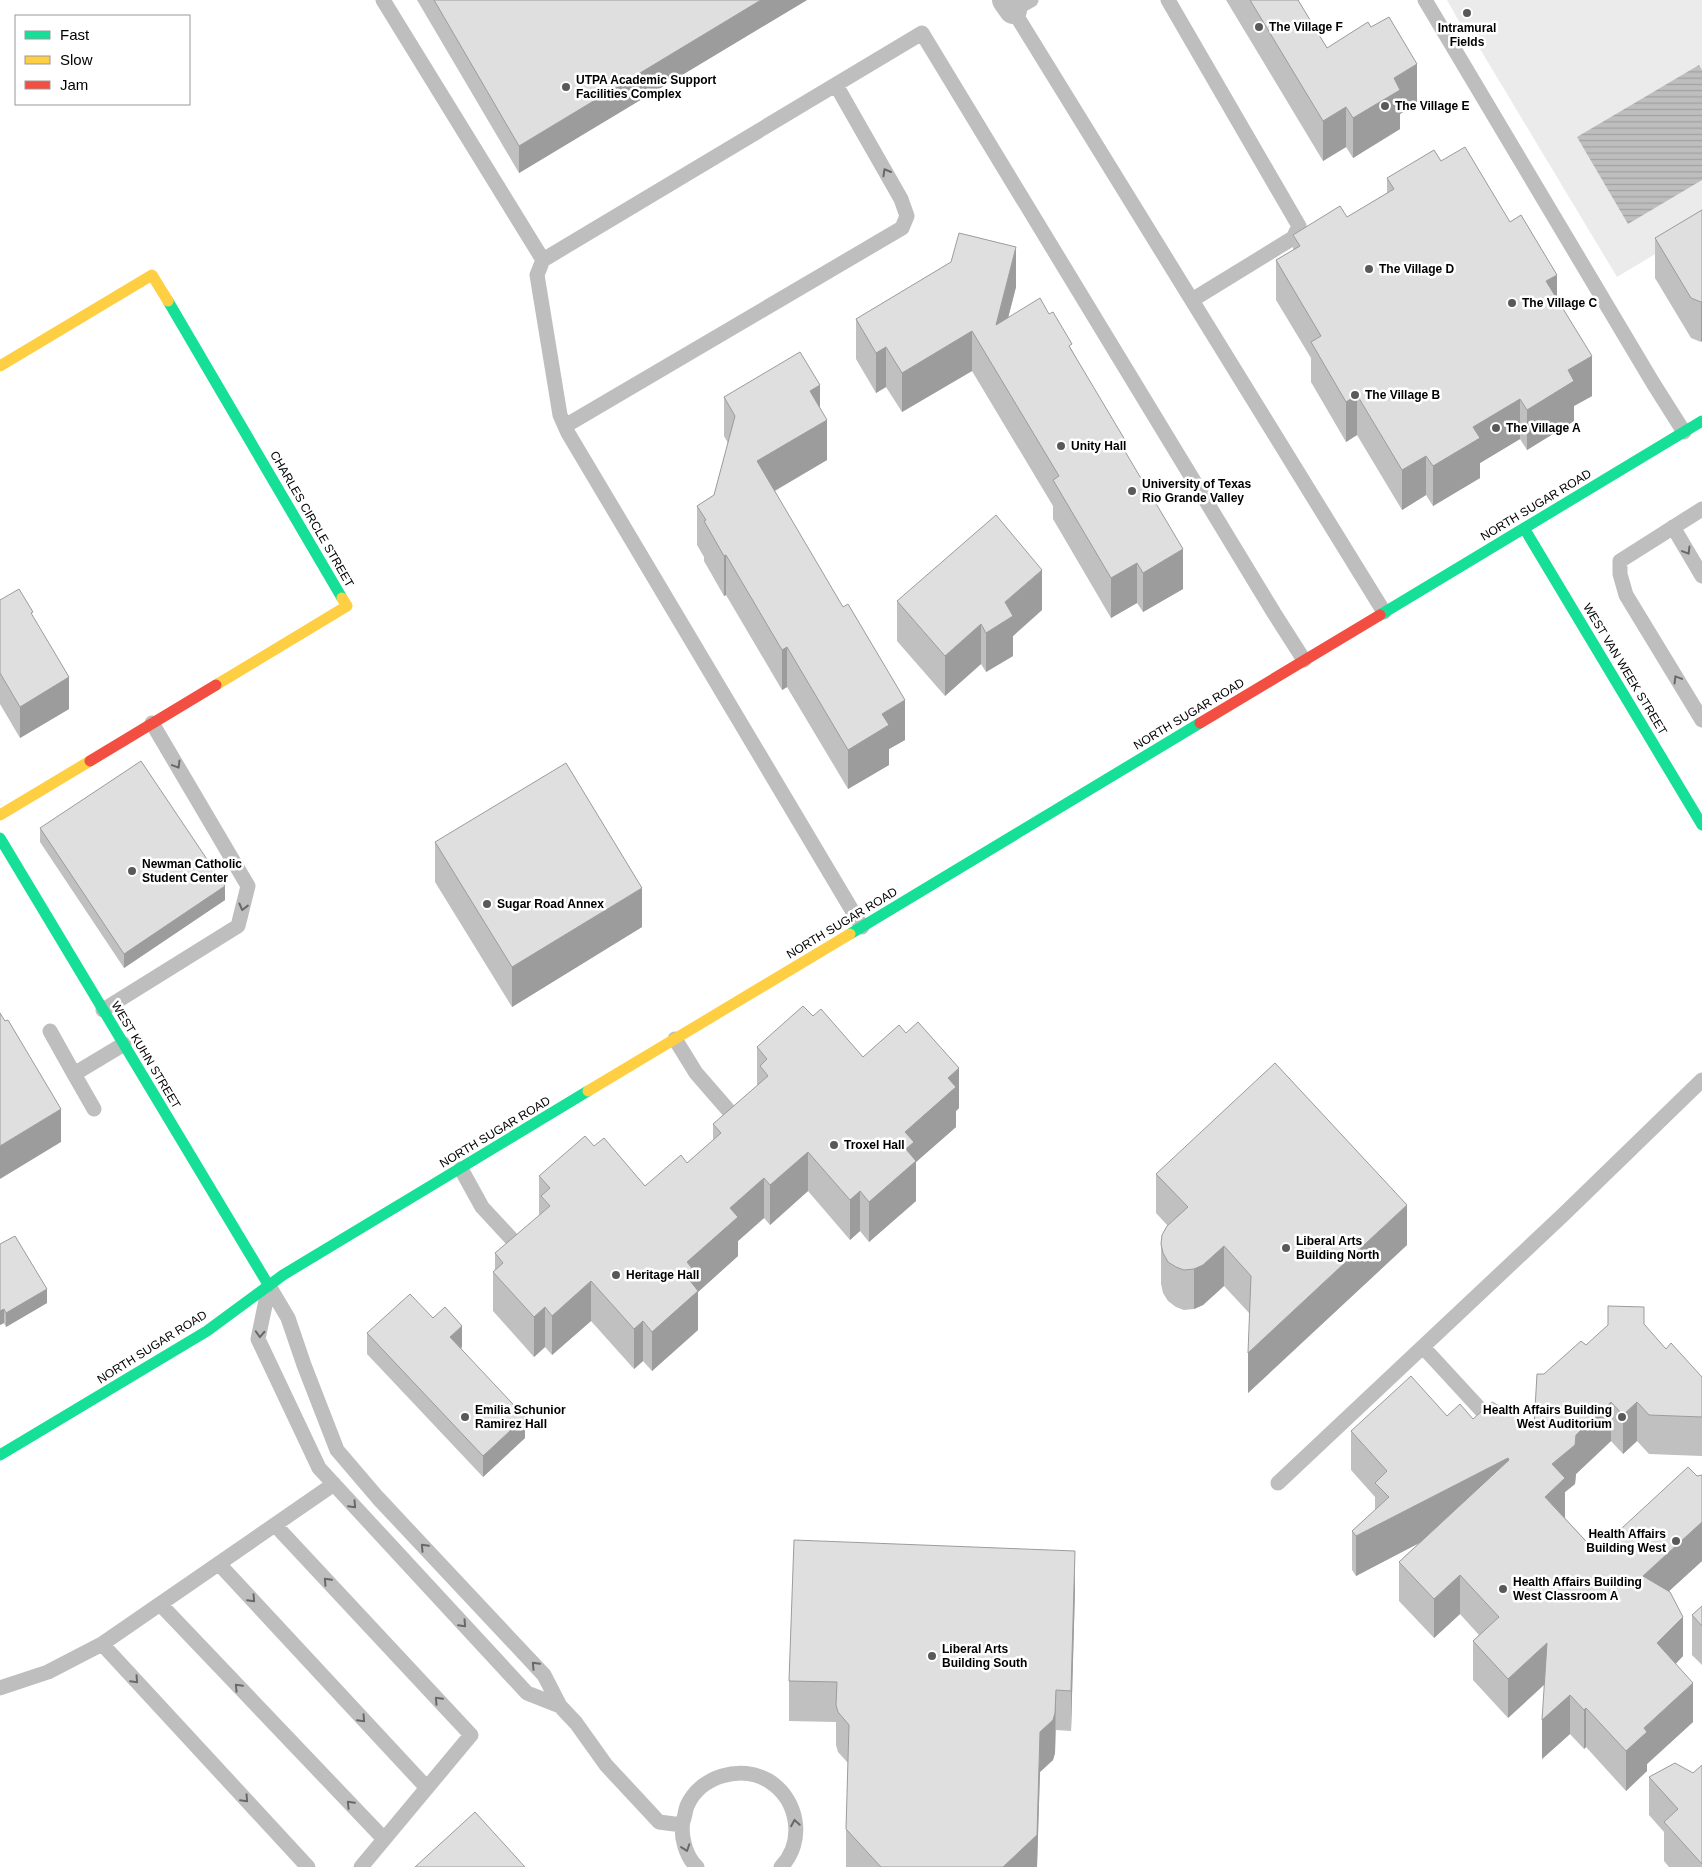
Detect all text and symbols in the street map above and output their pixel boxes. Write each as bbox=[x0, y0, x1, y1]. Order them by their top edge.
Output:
marker: Intramural Fields bbox=[1461, 7, 1473, 19]
legend bbox=[15, 15, 190, 105]
place label: The Village F bbox=[1269, 20, 1343, 34]
marker: The Village F bbox=[1253, 21, 1265, 33]
place label: Intramural Fields bbox=[1438, 21, 1496, 49]
text: Fast bbox=[60, 26, 90, 43]
text: Slow bbox=[60, 51, 93, 68]
place label: UTPA Academic Support Facilities Complex bbox=[576, 73, 716, 101]
text: Jam bbox=[60, 76, 88, 93]
marker: UTPA Academic Support Facilities Complex bbox=[560, 81, 572, 93]
place label: The Village E bbox=[1395, 99, 1469, 113]
marker: The Village E bbox=[1379, 100, 1391, 112]
one-way arrow bbox=[882, 169, 892, 178]
place label: The Village D bbox=[1379, 262, 1454, 276]
marker: The Village D bbox=[1363, 263, 1375, 275]
place label: The Village C bbox=[1522, 296, 1597, 310]
marker: The Village C bbox=[1506, 297, 1518, 309]
place label: The Village B bbox=[1365, 388, 1440, 402]
marker: The Village B bbox=[1349, 389, 1361, 401]
place label: The Village A bbox=[1506, 421, 1581, 435]
marker: The Village A bbox=[1490, 422, 1502, 434]
place label: Unity Hall bbox=[1071, 439, 1126, 453]
marker: Unity Hall bbox=[1055, 440, 1067, 452]
street label: CHARLES CIRCLE STREET bbox=[267, 449, 357, 590]
street label: NORTH SUGAR ROAD bbox=[1478, 466, 1594, 544]
place label: University of Texas Rio Grande Valley bbox=[1142, 477, 1251, 505]
marker: University of Texas Rio Grande Valley bbox=[1126, 485, 1138, 497]
one-way arrow bbox=[1681, 546, 1691, 555]
street label: WEST VAN WEEK STREET bbox=[1580, 601, 1670, 738]
street label: NORTH SUGAR ROAD bbox=[1131, 675, 1247, 753]
one-way arrow bbox=[1673, 675, 1683, 684]
one-way arrow bbox=[171, 760, 181, 769]
place label: Newman Catholic Student Center bbox=[142, 857, 242, 885]
marker: Newman Catholic Student Center bbox=[126, 865, 138, 877]
street label: NORTH SUGAR ROAD bbox=[784, 884, 900, 962]
place label: Sugar Road Annex bbox=[497, 897, 604, 911]
marker: Sugar Road Annex bbox=[481, 898, 493, 910]
one-way arrow bbox=[238, 903, 249, 912]
street label: WEST KUHN STREET bbox=[108, 999, 184, 1112]
street label: NORTH SUGAR ROAD bbox=[437, 1093, 553, 1171]
place label: Troxel Hall bbox=[844, 1138, 905, 1152]
marker: Troxel Hall bbox=[828, 1139, 840, 1151]
place label: Liberal Arts Building North bbox=[1296, 1234, 1379, 1262]
marker: Liberal Arts Building North bbox=[1280, 1242, 1292, 1254]
place label: Heritage Hall bbox=[626, 1268, 699, 1282]
marker: Heritage Hall bbox=[610, 1269, 622, 1281]
street label: NORTH SUGAR ROAD bbox=[95, 1307, 210, 1386]
one-way arrow bbox=[255, 1330, 266, 1338]
place label: Emilia Schunior Ramirez Hall bbox=[475, 1403, 566, 1431]
place label: Health Affairs Building West Auditorium bbox=[1483, 1403, 1612, 1431]
marker: Emilia Schunior Ramirez Hall bbox=[459, 1411, 471, 1423]
marker: Health Affairs Building West Auditorium bbox=[1616, 1411, 1628, 1423]
one-way arrow bbox=[347, 1499, 356, 1508]
place label: Health Affairs Building West bbox=[1586, 1527, 1666, 1555]
marker: Health Affairs Building West bbox=[1670, 1535, 1682, 1547]
one-way arrow bbox=[421, 1543, 430, 1552]
place label: Health Affairs Building West Classroom A bbox=[1513, 1575, 1642, 1603]
one-way arrow bbox=[324, 1577, 333, 1586]
marker: Health Affairs Building West Classroom A bbox=[1497, 1583, 1509, 1595]
one-way arrow bbox=[246, 1594, 255, 1603]
one-way arrow bbox=[457, 1618, 466, 1627]
place label: Liberal Arts Building South bbox=[942, 1642, 1027, 1670]
marker: Liberal Arts Building South bbox=[926, 1650, 938, 1662]
one-way arrow bbox=[532, 1662, 541, 1671]
one-way arrow bbox=[129, 1674, 138, 1683]
one-way arrow bbox=[235, 1683, 244, 1692]
one-way arrow bbox=[435, 1696, 444, 1705]
one-way arrow bbox=[357, 1713, 366, 1722]
one-way arrow bbox=[239, 1794, 248, 1803]
one-way arrow bbox=[347, 1801, 356, 1810]
one-way arrow bbox=[790, 1819, 800, 1828]
one-way arrow bbox=[681, 1843, 691, 1851]

